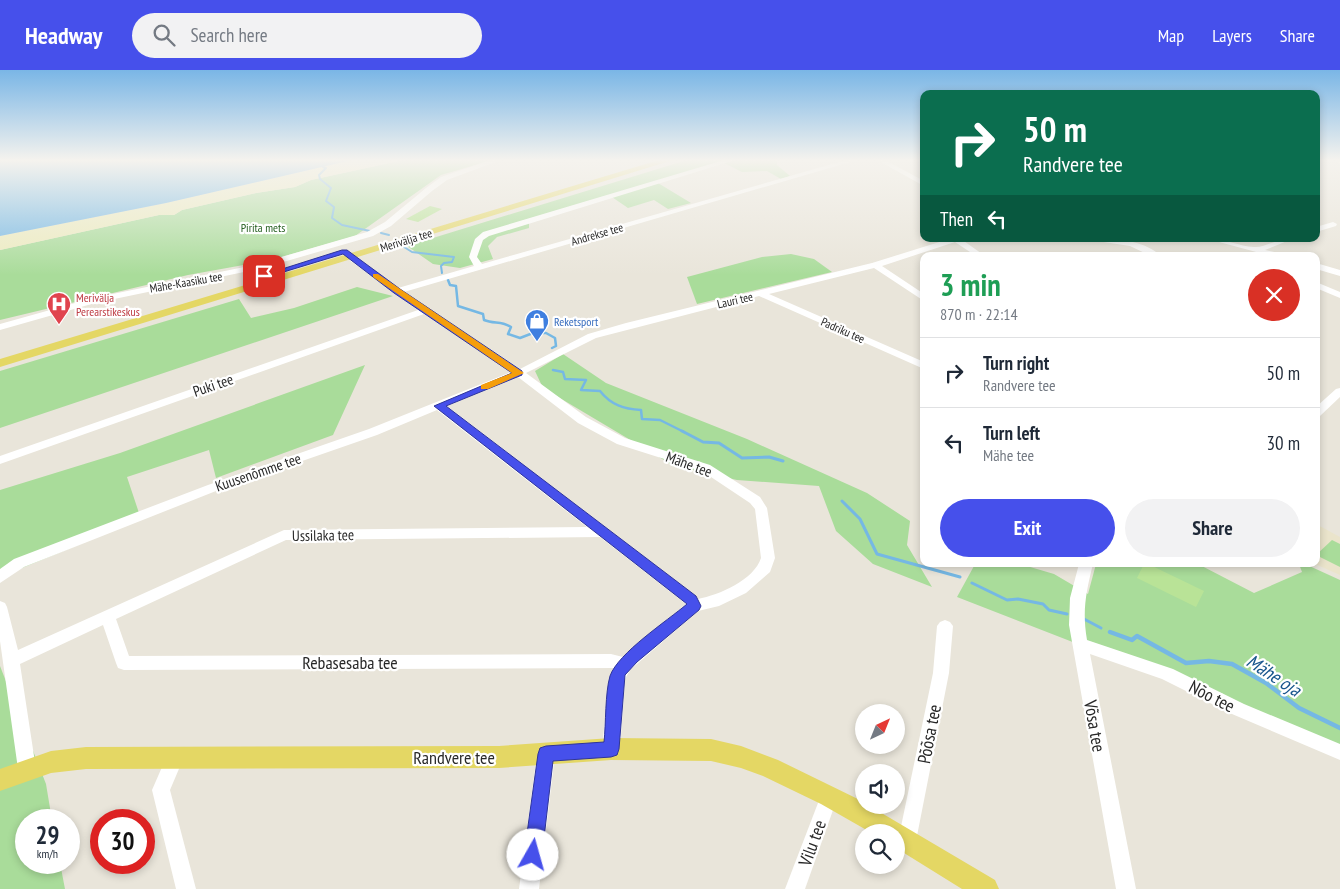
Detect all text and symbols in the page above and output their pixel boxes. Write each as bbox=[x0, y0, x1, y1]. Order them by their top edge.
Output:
search box bbox=[132, 13, 482, 58]
text: Headway bbox=[25, 20, 102, 51]
icon: search bbox=[150, 21, 178, 49]
text: Search here bbox=[190, 23, 268, 47]
text: Map bbox=[1158, 24, 1184, 47]
text: Layers bbox=[1212, 24, 1252, 47]
text: Share bbox=[1280, 24, 1315, 47]
text: 50 m bbox=[1023, 106, 1087, 152]
icon: right bbox=[940, 110, 1005, 175]
text: Randvere tee bbox=[1023, 150, 1123, 178]
icon: left bbox=[983, 205, 1011, 233]
text: Then bbox=[940, 207, 973, 231]
street label: Andrekse tee bbox=[569, 219, 625, 249]
park label: Pirita mets bbox=[241, 220, 285, 235]
street label: Merivälja tee bbox=[378, 225, 434, 255]
pin bbox=[243, 255, 285, 297]
icon: arrive bbox=[250, 262, 278, 290]
text: 3 min bbox=[940, 265, 1001, 304]
street label: Mähe-Kaasiku tee bbox=[148, 268, 224, 296]
button: close bbox=[1248, 269, 1300, 321]
street label: Lauri tee bbox=[716, 289, 754, 311]
place label: Merivälja Perearstikeskus bbox=[76, 290, 140, 319]
hospital icon: Merivälja Perearstikeskus bbox=[46, 291, 72, 325]
text: 870 m · 22:14 bbox=[940, 304, 1018, 324]
shop icon: Reketsport bbox=[524, 308, 550, 342]
place label: Reketsport bbox=[554, 314, 599, 329]
street label: Padriku tee bbox=[819, 314, 867, 346]
text: Turn right bbox=[983, 351, 1049, 375]
icon: right bbox=[940, 359, 968, 387]
text: 50 m bbox=[1267, 361, 1300, 385]
street label: Puki tee bbox=[190, 369, 236, 401]
text: Randvere tee bbox=[983, 375, 1056, 395]
text: Turn left bbox=[983, 421, 1040, 445]
icon: left bbox=[940, 429, 968, 457]
text: 30 m bbox=[1267, 431, 1300, 455]
text: Mähe tee bbox=[983, 445, 1034, 465]
street label: Mähe tee bbox=[663, 447, 715, 481]
street label: Kuusenõmme tee bbox=[213, 448, 303, 496]
button: Exit bbox=[940, 499, 1115, 557]
button: Share bbox=[1125, 499, 1300, 557]
street label: Ussilaka tee bbox=[292, 525, 354, 545]
water label: Mähe oja bbox=[1242, 649, 1307, 702]
street label: Rebasesaba tee bbox=[302, 651, 398, 674]
street label: Nõo tee bbox=[1185, 675, 1239, 717]
street label: Võsa tee bbox=[1079, 697, 1111, 754]
street label: Põõsa tee bbox=[912, 702, 946, 766]
north arrow bbox=[855, 704, 905, 754]
map controls bbox=[855, 704, 905, 874]
street label: Randvere tee bbox=[413, 746, 495, 769]
button: sound bbox=[855, 764, 905, 814]
speed limit sign: 30 bbox=[90, 809, 155, 874]
street label: Vilu tee bbox=[793, 817, 831, 870]
text: 29 bbox=[36, 819, 59, 851]
button: search bbox=[855, 824, 905, 874]
position arrow bbox=[506, 828, 558, 880]
text: km/h bbox=[37, 846, 58, 861]

